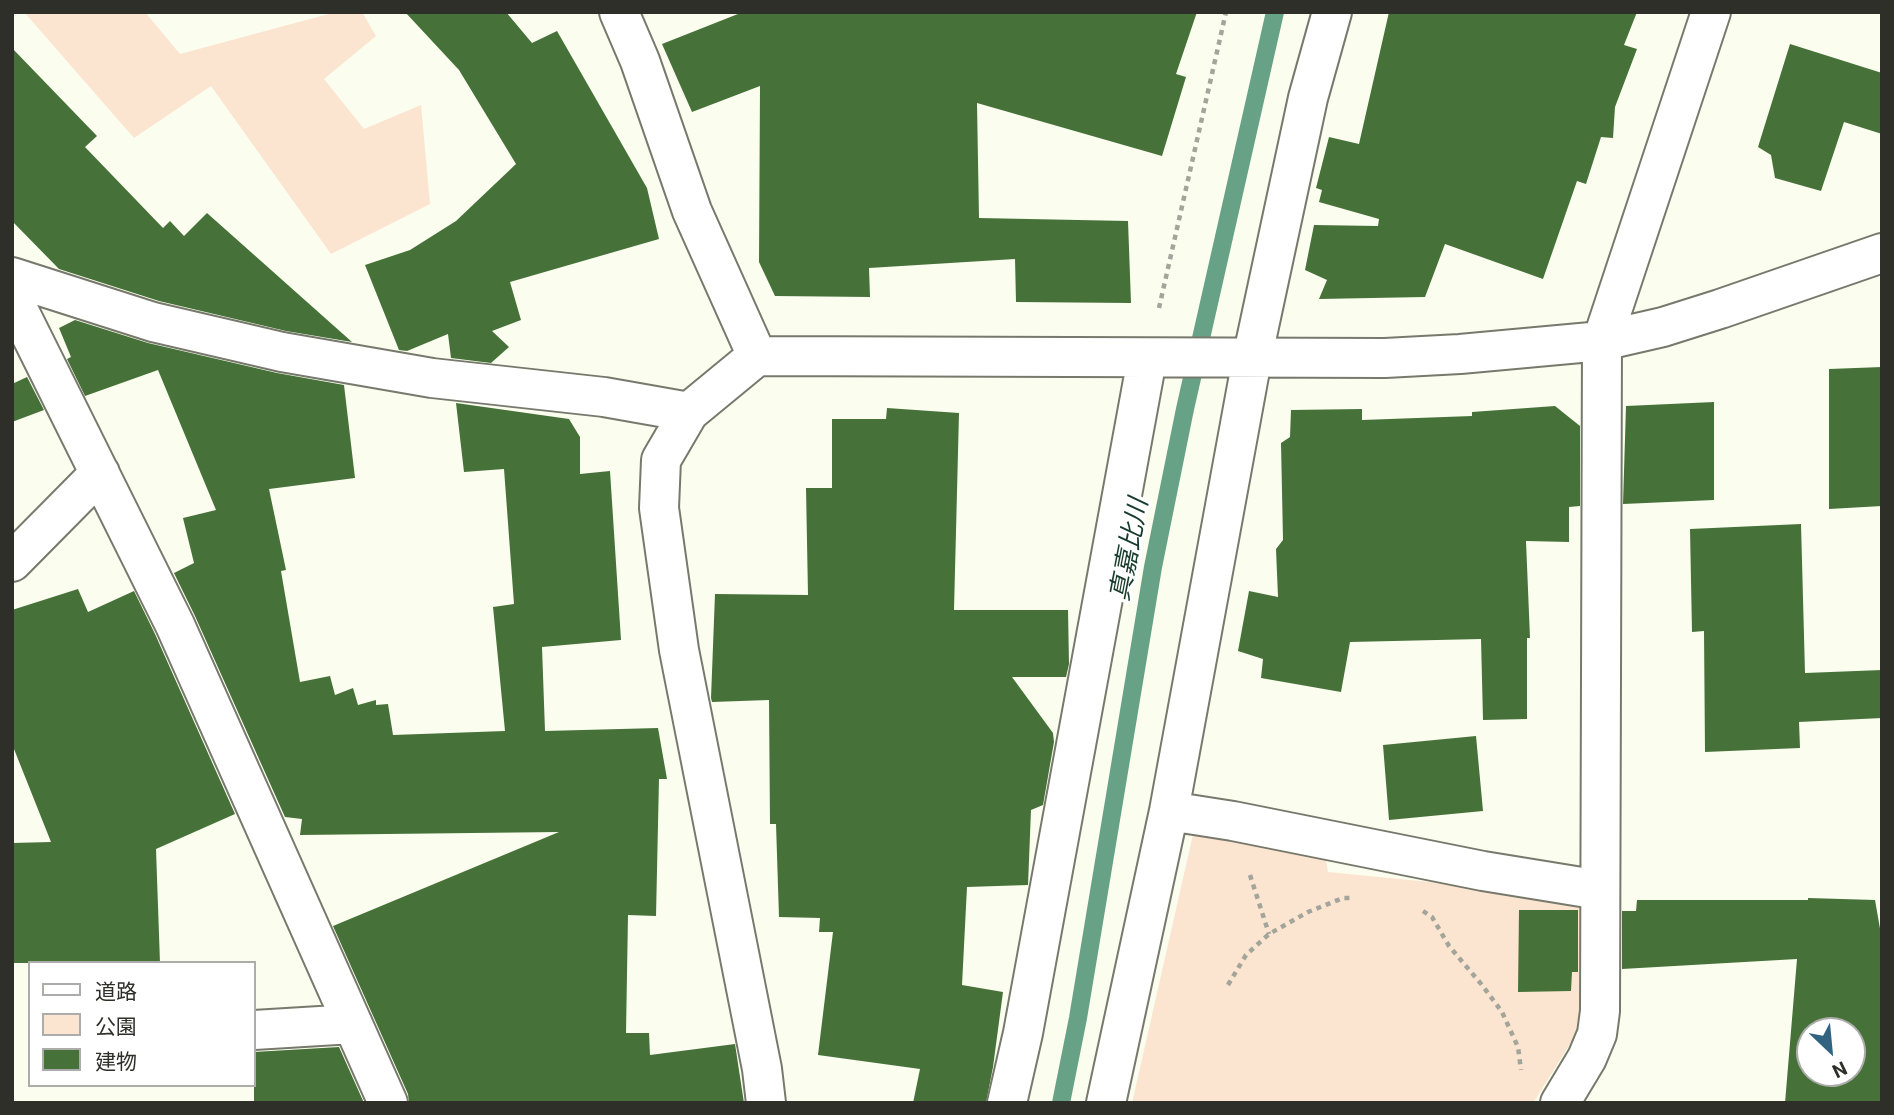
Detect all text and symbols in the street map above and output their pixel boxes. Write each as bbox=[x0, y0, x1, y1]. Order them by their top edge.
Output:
water label: 真嘉比川 bbox=[1106, 496, 1156, 604]
legend bbox=[28, 961, 256, 1087]
text: 道路 bbox=[95, 980, 137, 1004]
text: 公園 bbox=[95, 1015, 137, 1039]
north arrow bbox=[1796, 1017, 1866, 1087]
text: 建物 bbox=[95, 1050, 137, 1074]
text: N bbox=[1828, 1056, 1851, 1083]

